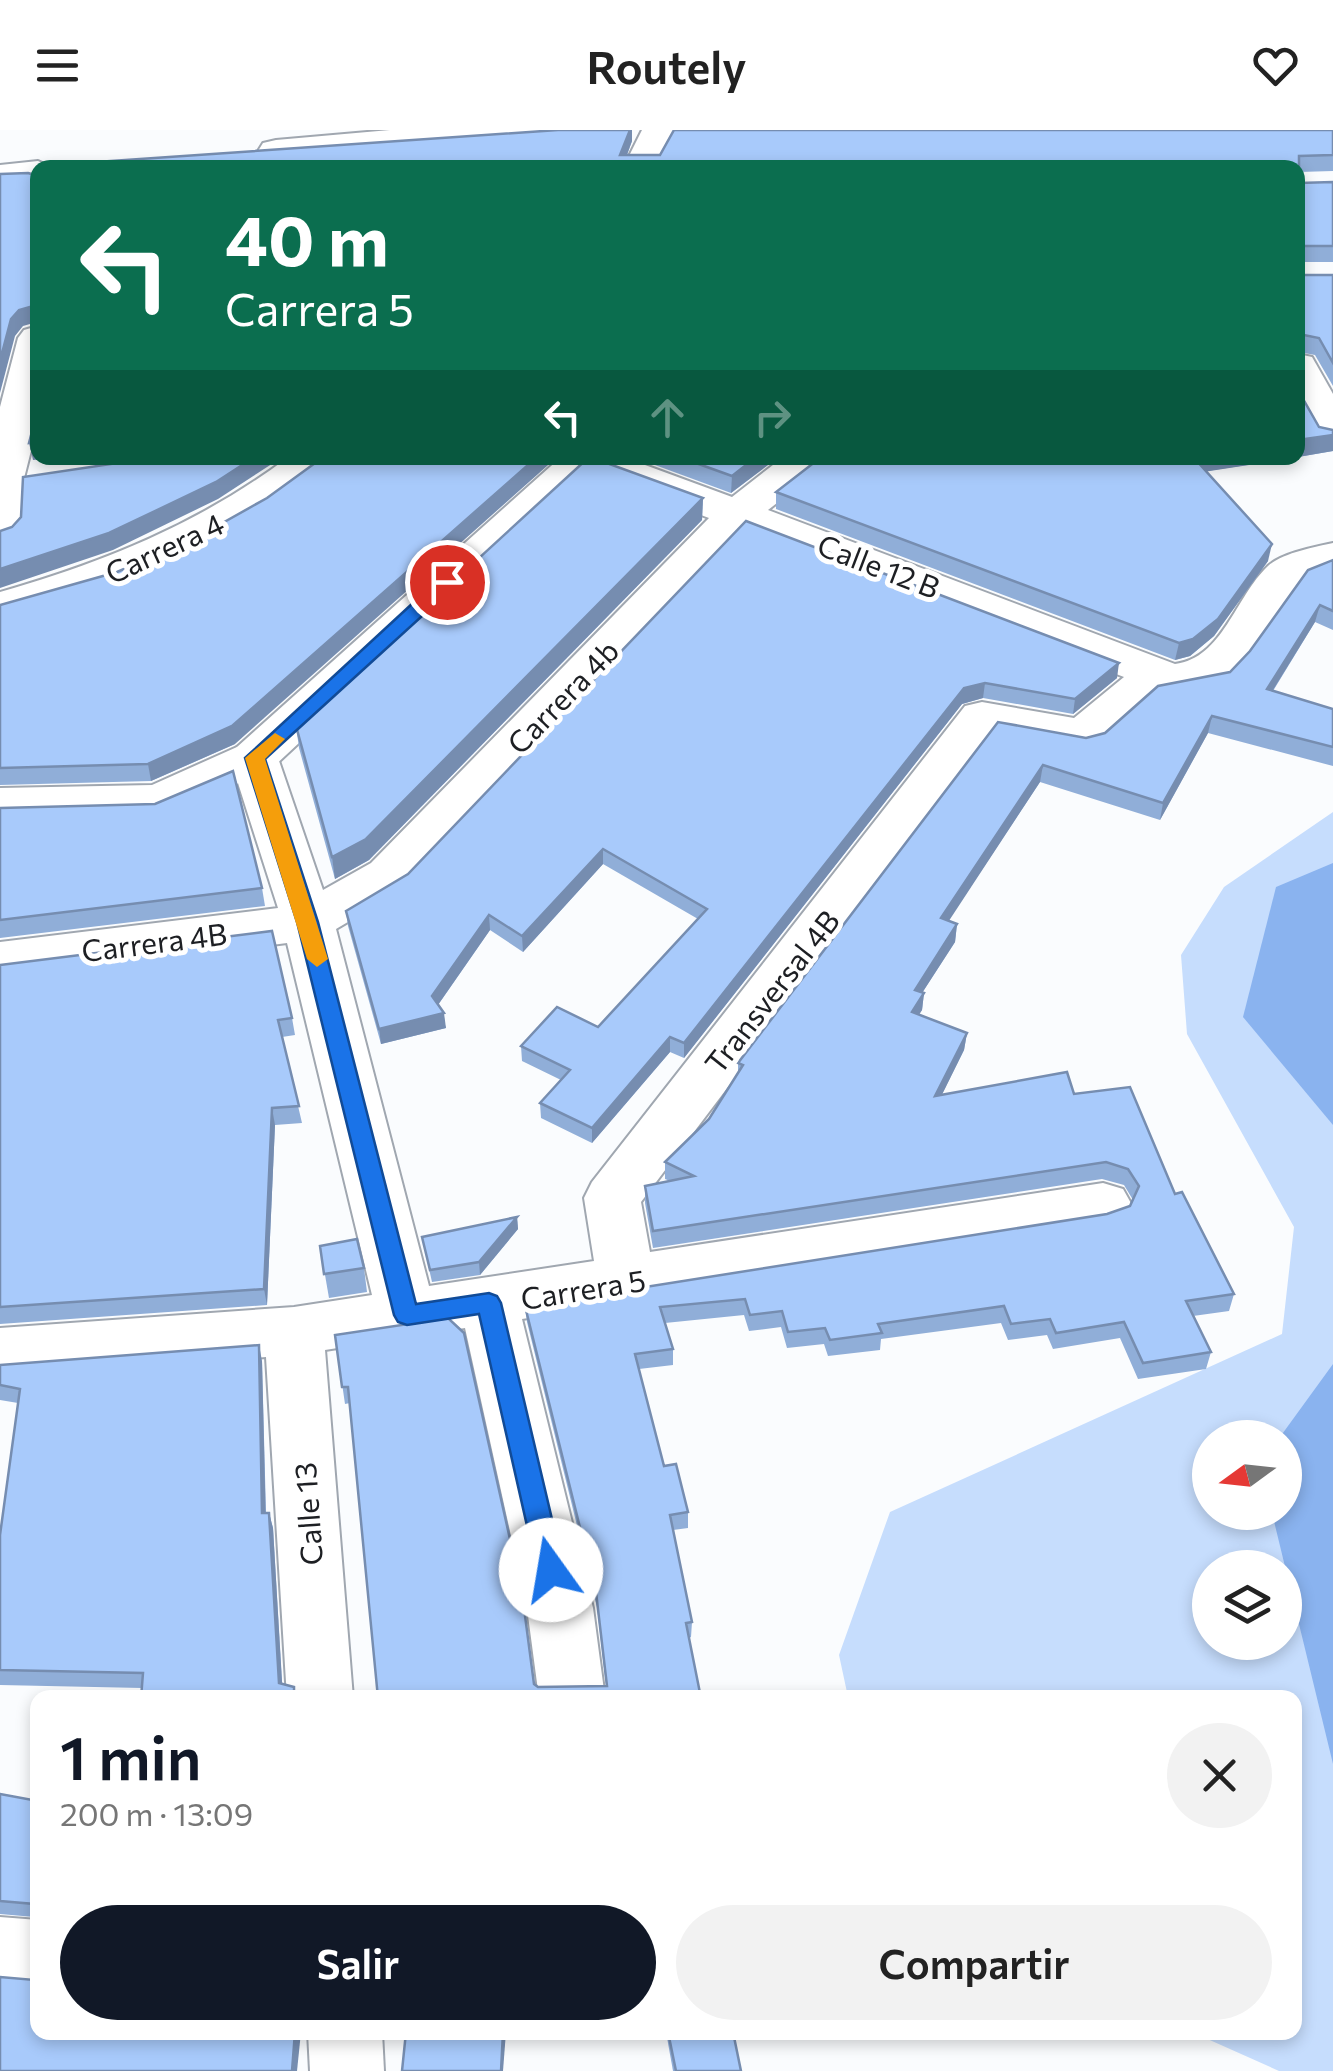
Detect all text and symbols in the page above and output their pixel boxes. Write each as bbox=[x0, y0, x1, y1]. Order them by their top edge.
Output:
icon: menu bbox=[30, 38, 85, 93]
text: Routely bbox=[586, 38, 747, 93]
icon: heart bbox=[1248, 38, 1303, 93]
text: 40 m bbox=[225, 195, 389, 280]
icon: left bbox=[60, 200, 190, 330]
text: Carrera 5 bbox=[225, 280, 414, 335]
icon: left bbox=[535, 390, 590, 445]
icon: ahead bbox=[640, 390, 695, 445]
icon: right bbox=[745, 390, 800, 445]
street label: Carrera 4 bbox=[99, 503, 229, 591]
street label: Calle 12 B bbox=[813, 525, 945, 605]
pin bbox=[405, 540, 490, 625]
icon: arrive bbox=[420, 555, 475, 610]
street label: Carrera 4b bbox=[499, 631, 625, 761]
street label: Transversal 4B bbox=[696, 902, 846, 1080]
street label: Carrera 4B bbox=[79, 914, 229, 968]
street label: Carrera 5 bbox=[518, 1260, 648, 1316]
north arrow bbox=[1192, 1420, 1302, 1530]
map controls bbox=[1192, 1420, 1302, 1660]
street label: Calle 13 bbox=[285, 1461, 329, 1567]
position arrow bbox=[499, 1518, 603, 1622]
button: layers bbox=[1192, 1550, 1302, 1660]
text: 1 min bbox=[60, 1719, 201, 1792]
button: close bbox=[1167, 1723, 1272, 1828]
text: 200 m · 13:09 bbox=[60, 1793, 253, 1833]
button: Salir bbox=[60, 1905, 656, 2020]
button: Compartir bbox=[676, 1905, 1272, 2020]

